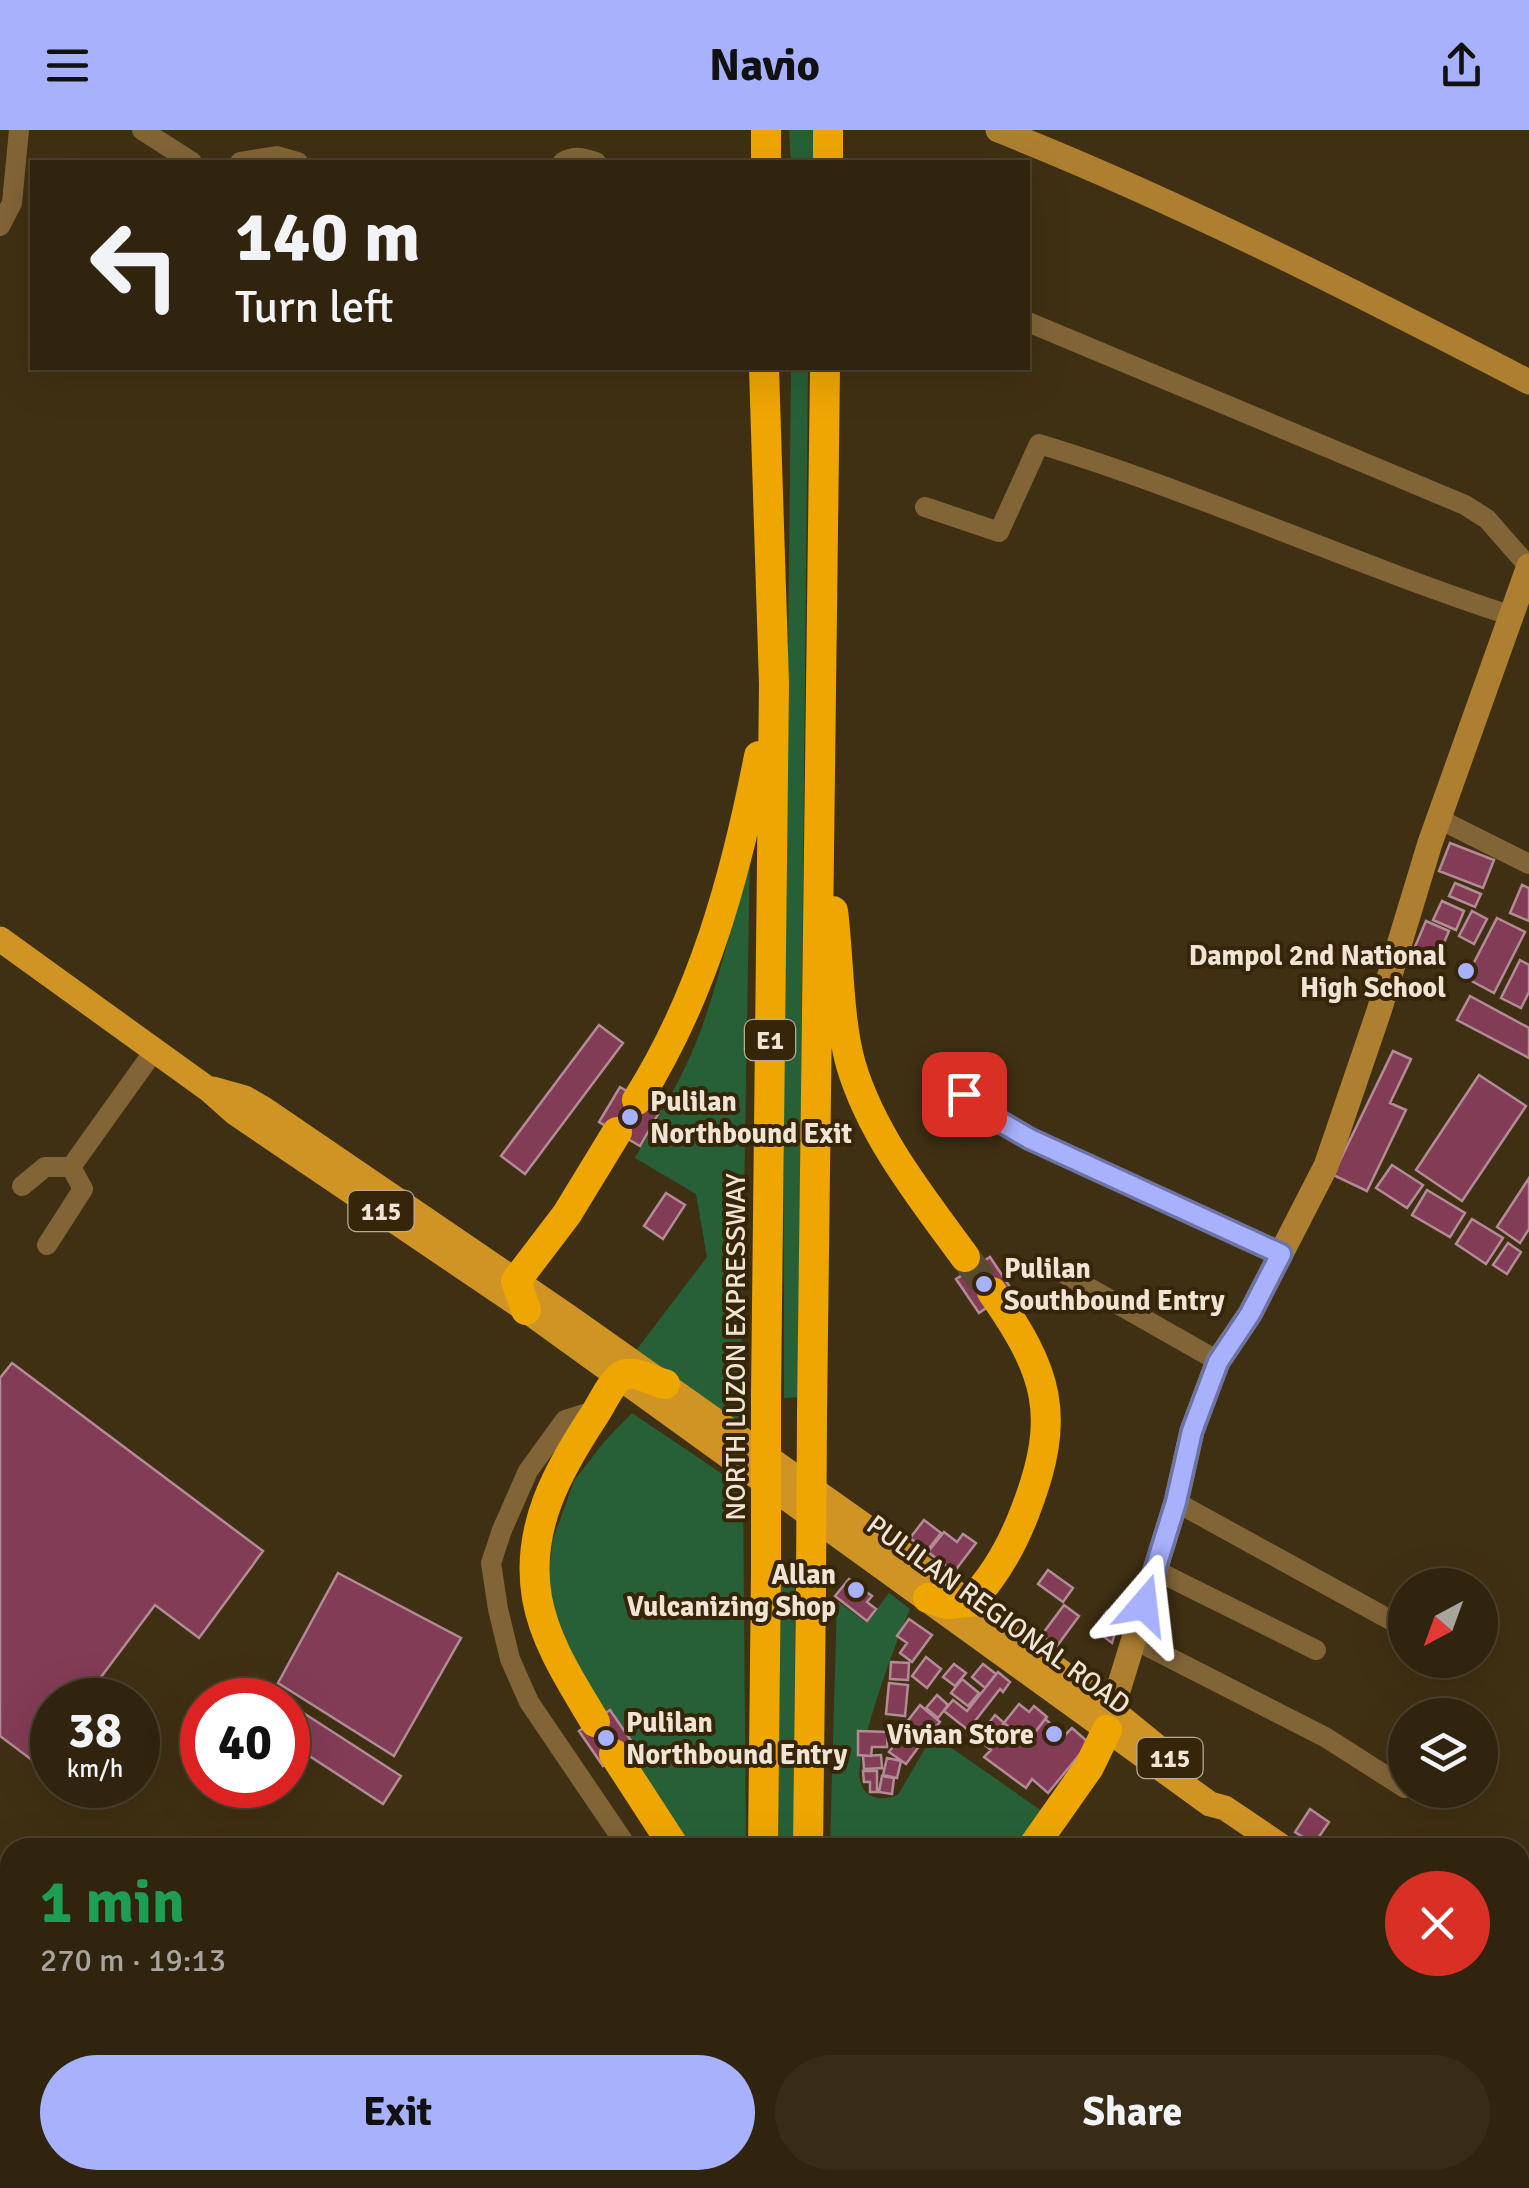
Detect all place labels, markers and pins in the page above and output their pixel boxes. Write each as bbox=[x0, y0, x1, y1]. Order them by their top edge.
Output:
place label: Dampol 2nd National High School bbox=[1189, 939, 1446, 1005]
marker: Dampol 2nd National High School bbox=[1455, 960, 1477, 982]
pin bbox=[922, 1052, 1007, 1137]
place label: Pulilan Northbound Exit bbox=[650, 1085, 852, 1151]
marker: Pulilan Northbound Exit bbox=[619, 1106, 641, 1128]
place label: Pulilan Southbound Entry bbox=[1004, 1252, 1225, 1318]
marker: Pulilan Southbound Entry bbox=[973, 1273, 995, 1295]
place label: Allan Vulcanizing Shop bbox=[627, 1558, 836, 1624]
marker: Allan Vulcanizing Shop bbox=[845, 1579, 867, 1601]
place label: Pulilan Northbound Entry bbox=[626, 1706, 847, 1772]
place label: Vivian Store bbox=[887, 1718, 1034, 1752]
marker: Vivian Store bbox=[1043, 1723, 1065, 1745]
marker: Pulilan Northbound Entry bbox=[595, 1727, 617, 1749]

